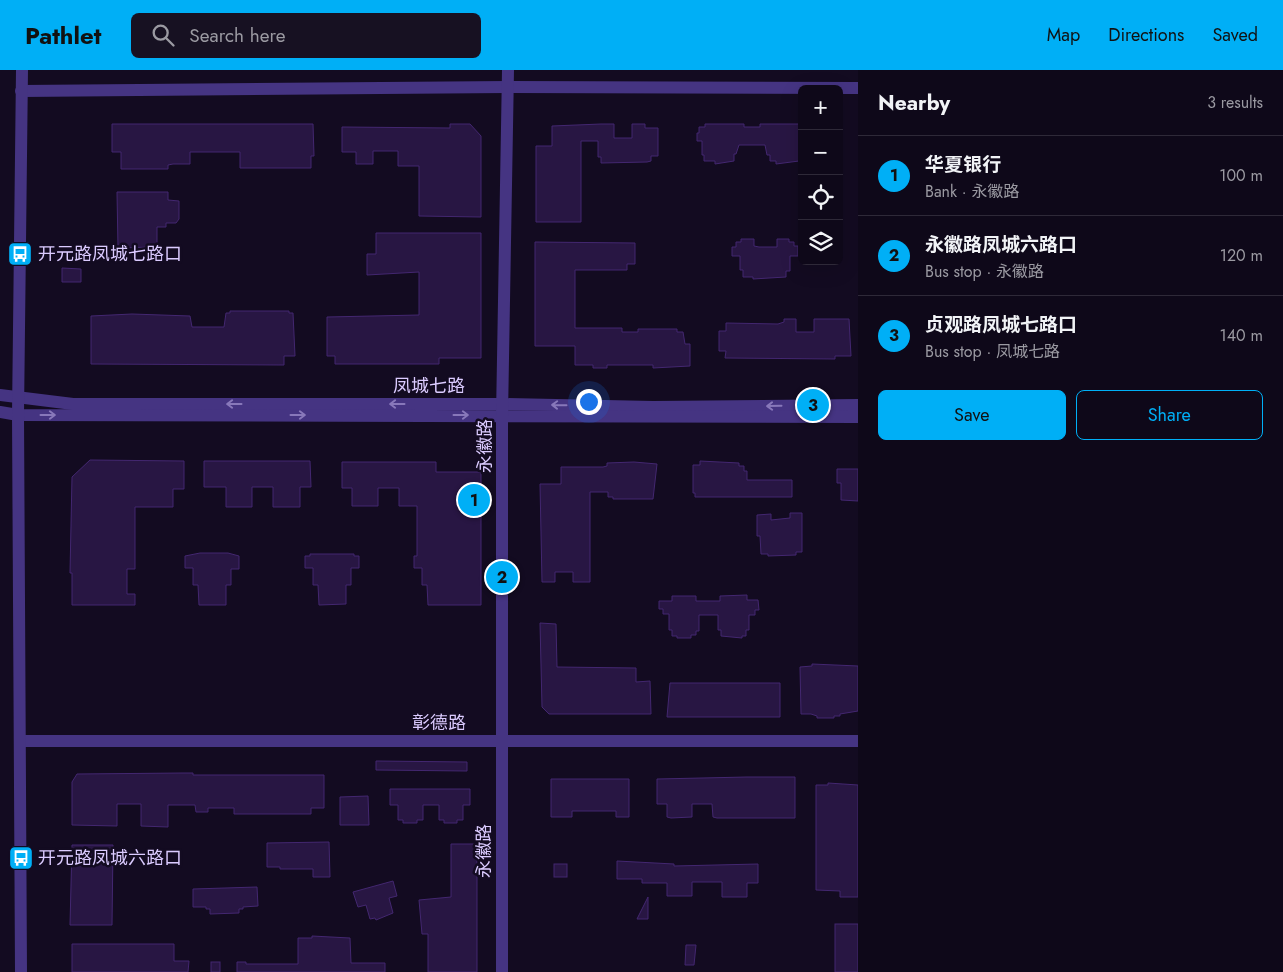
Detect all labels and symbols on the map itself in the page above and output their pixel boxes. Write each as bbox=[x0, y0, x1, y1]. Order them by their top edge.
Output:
bus stop icon: 开元路凤城七路口 bbox=[7, 241, 33, 267]
place label: 开元路凤城七路口 bbox=[38, 241, 182, 267]
street label: 凤城七路 bbox=[393, 373, 465, 399]
pin: 3 bbox=[797, 386, 829, 424]
your location bbox=[576, 389, 602, 415]
one-way arrow bbox=[227, 399, 243, 409]
one-way arrow bbox=[389, 399, 406, 409]
one-way arrow bbox=[552, 400, 568, 410]
one-way arrow bbox=[767, 401, 783, 411]
one-way arrow bbox=[40, 410, 56, 420]
one-way arrow bbox=[290, 410, 306, 420]
one-way arrow bbox=[452, 410, 469, 420]
street label: 永徽路 bbox=[472, 419, 498, 473]
pin: 1 bbox=[458, 481, 490, 519]
pin: 2 bbox=[486, 558, 518, 596]
street label: 彰德路 bbox=[412, 710, 466, 736]
street label: 永徽路 bbox=[471, 824, 497, 878]
bus stop icon: 开元路凤城六路口 bbox=[8, 845, 34, 871]
place label: 开元路凤城六路口 bbox=[38, 845, 182, 871]

